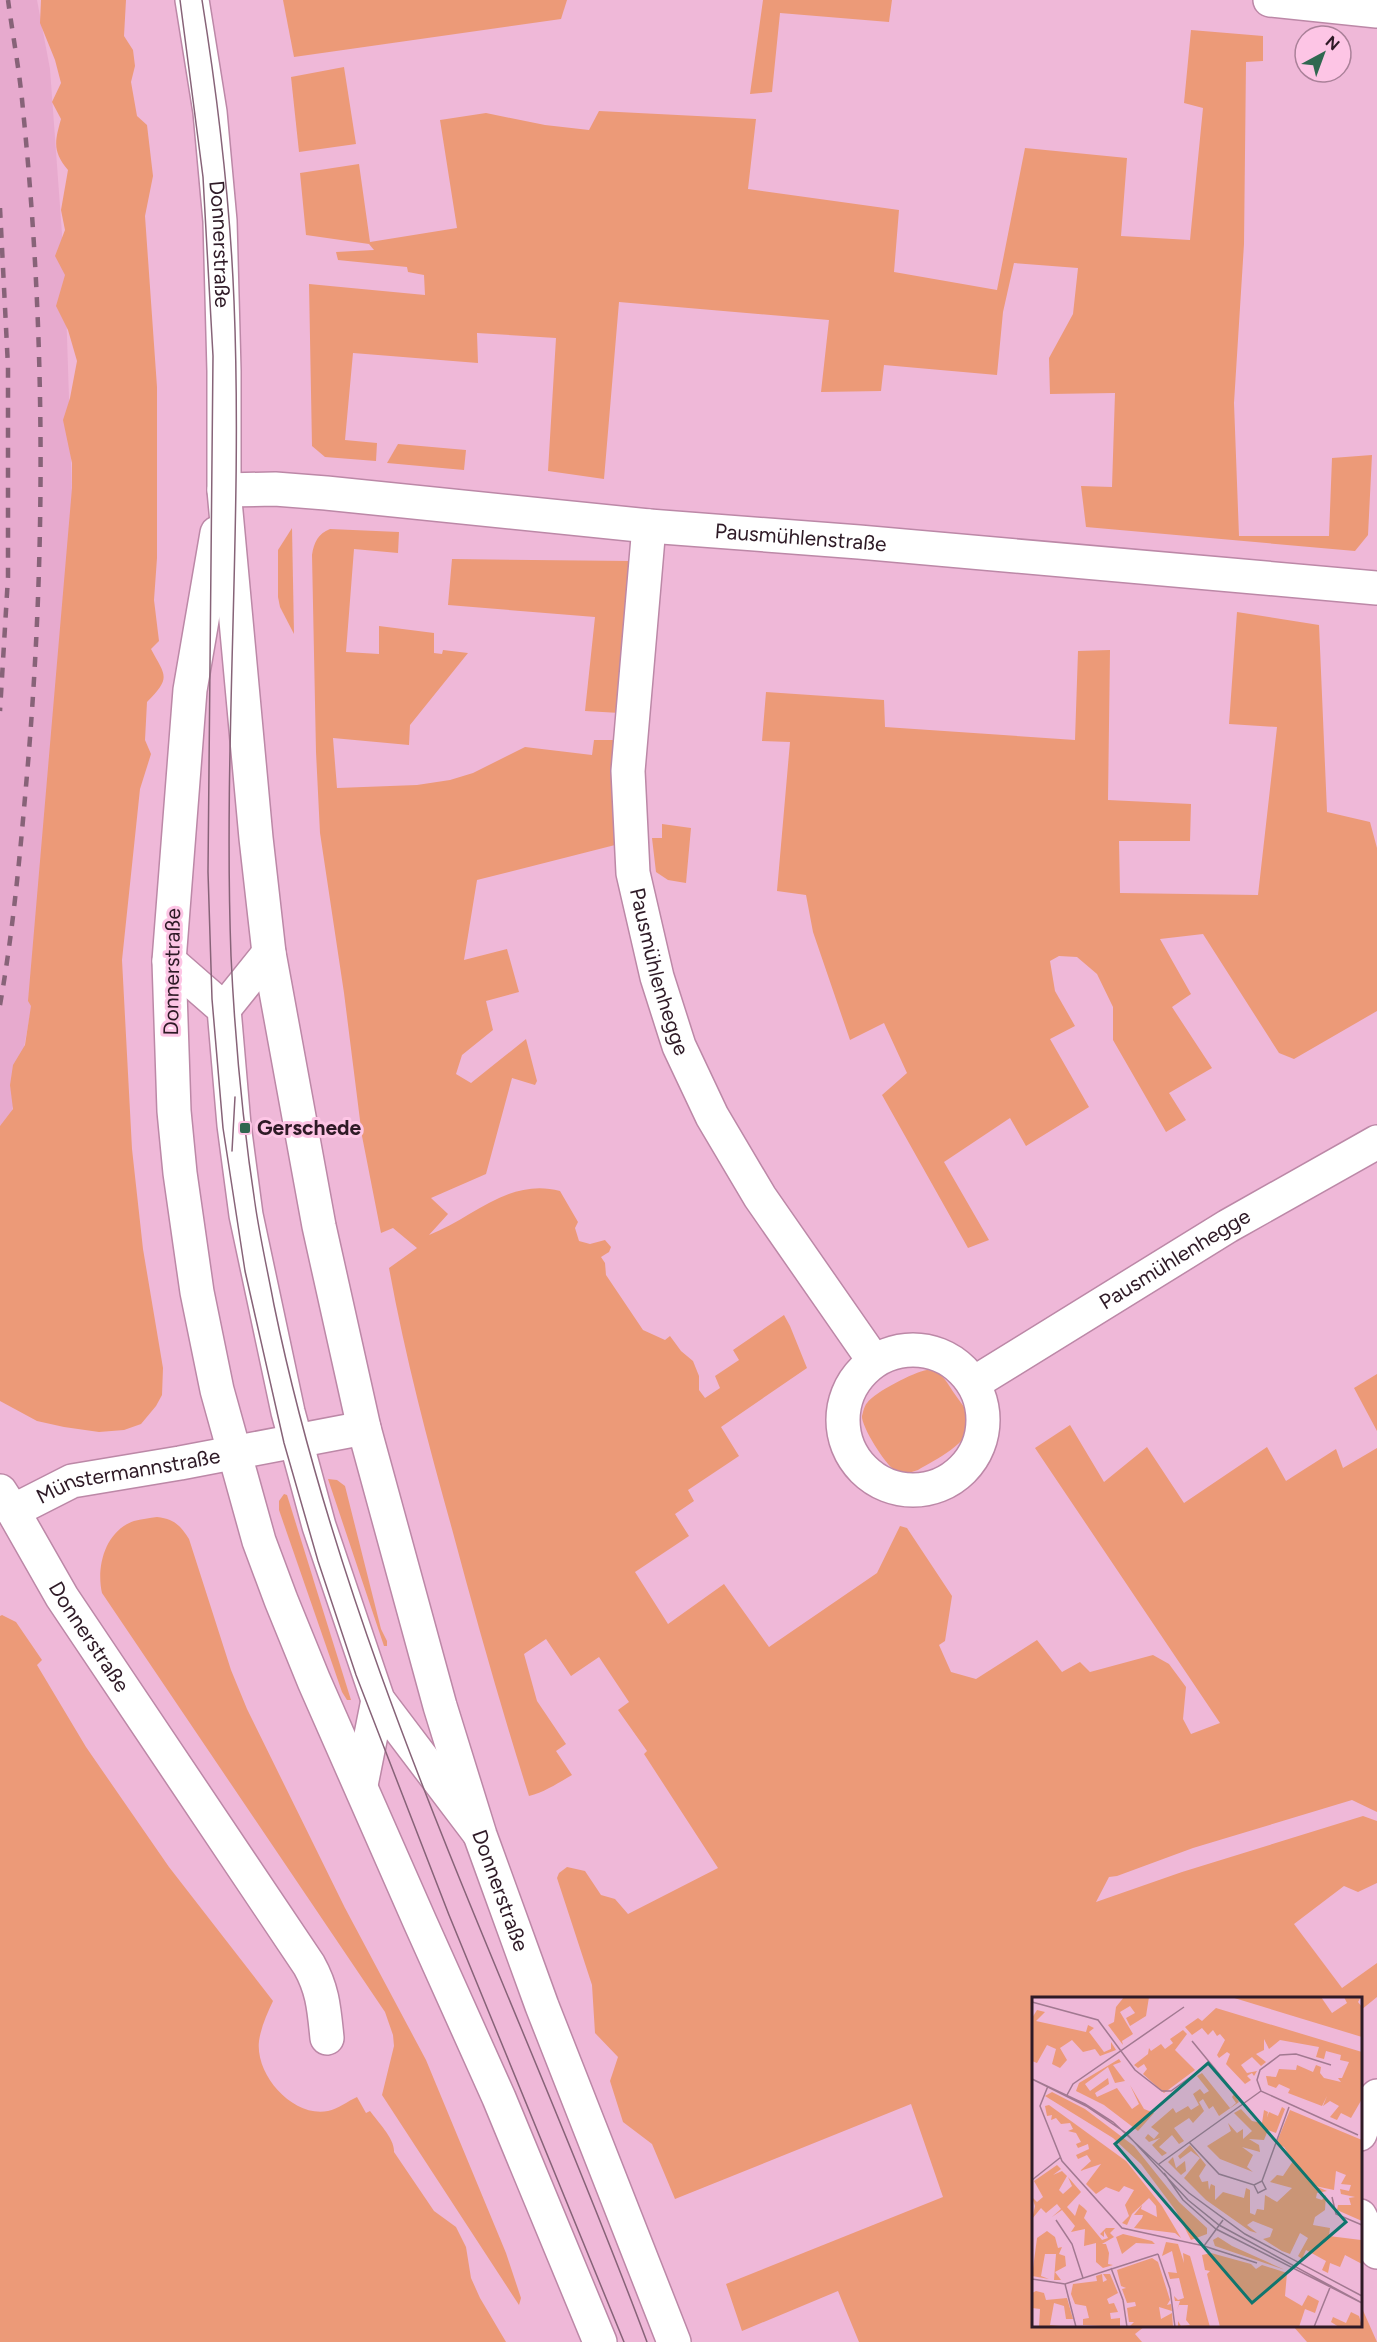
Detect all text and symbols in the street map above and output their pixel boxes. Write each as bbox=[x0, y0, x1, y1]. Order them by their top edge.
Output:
north arrow bbox=[1293, 24, 1353, 84]
text: N bbox=[1322, 32, 1343, 54]
street label: Donnerstraße bbox=[204, 179, 235, 308]
street label: Pausmühlenstraße bbox=[714, 518, 888, 556]
street label: Pausmühlenhegge bbox=[625, 885, 695, 1059]
street label: Donnerstraße bbox=[158, 908, 185, 1036]
place label: Gerschede bbox=[257, 1115, 362, 1140]
marker: Gerschede bbox=[238, 1121, 252, 1135]
street label: Pausmühlenhegge bbox=[1094, 1203, 1255, 1315]
street label: Münstermannstraße bbox=[32, 1443, 222, 1509]
street label: Donnerstraße bbox=[44, 1577, 135, 1697]
street label: Donnerstraße bbox=[467, 1826, 534, 1955]
inset map bbox=[1032, 1997, 1362, 2327]

